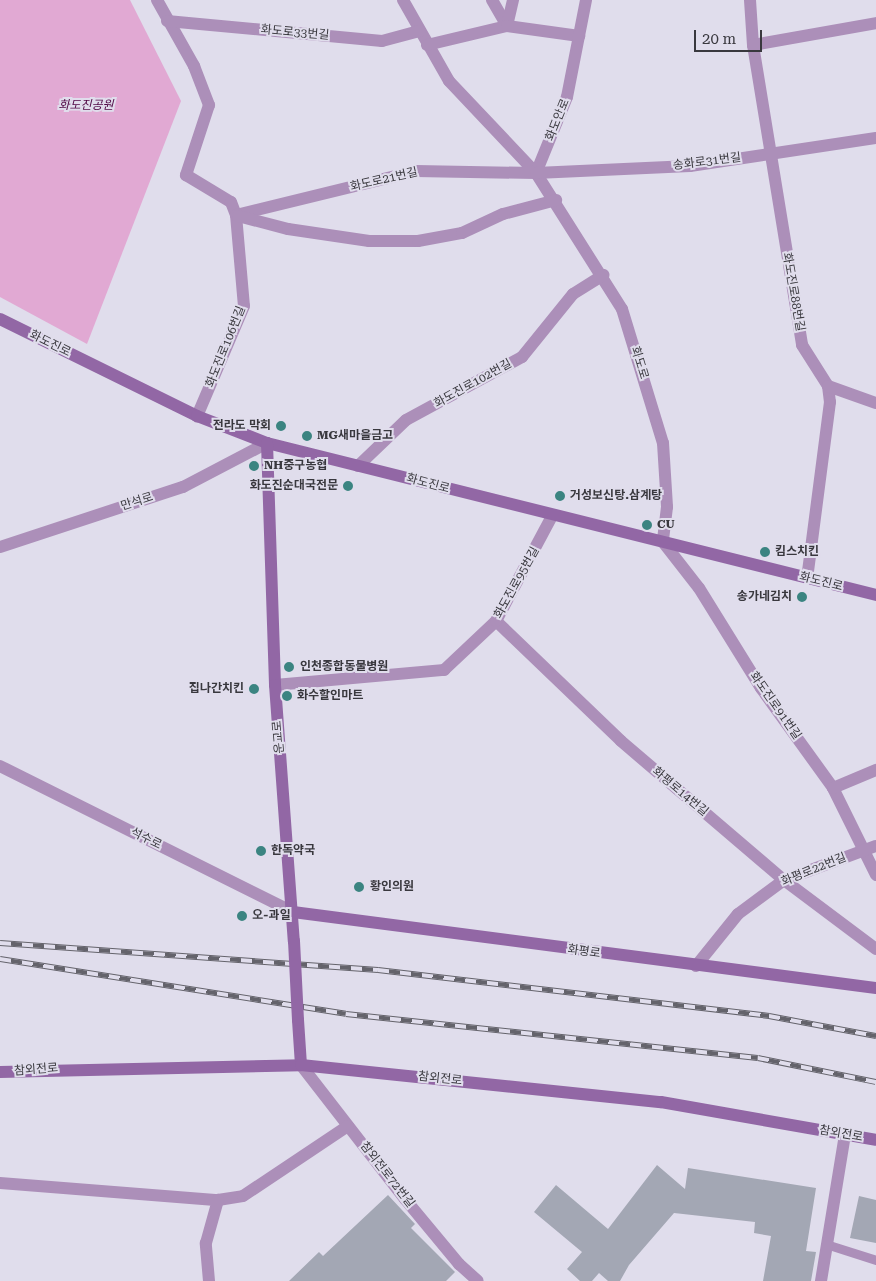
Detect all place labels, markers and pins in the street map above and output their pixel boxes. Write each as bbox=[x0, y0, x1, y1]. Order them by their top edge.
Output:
place label: 전라도 막회 bbox=[213, 419, 271, 433]
marker: 전라도 막회 bbox=[275, 420, 287, 432]
place label: MG새마을금고 bbox=[317, 429, 393, 443]
marker: MG새마을금고 bbox=[301, 430, 313, 442]
place label: NH중구농협 bbox=[264, 459, 327, 473]
marker: NH중구농협 bbox=[248, 460, 260, 472]
place label: 화도진순대국전문 bbox=[250, 479, 338, 493]
marker: 화도진순대국전문 bbox=[342, 480, 354, 492]
place label: 거성보신탕.삼계탕 bbox=[570, 489, 662, 503]
marker: 거성보신탕.삼계탕 bbox=[554, 490, 566, 502]
place label: CU bbox=[657, 518, 675, 532]
marker: CU bbox=[641, 519, 653, 531]
place label: 킴스치킨 bbox=[775, 545, 819, 559]
marker: 킴스치킨 bbox=[759, 546, 771, 558]
place label: 송가네김치 bbox=[737, 590, 792, 604]
marker: 송가네김치 bbox=[796, 591, 808, 603]
marker: 인천종합동물병원 bbox=[282, 660, 296, 674]
place label: 인천종합동물병원 bbox=[300, 660, 388, 674]
place label: 집나간치킨 bbox=[189, 682, 244, 696]
marker: 집나간치킨 bbox=[248, 683, 260, 695]
place label: 화수할인마트 bbox=[297, 689, 363, 703]
marker: 화수할인마트 bbox=[281, 690, 293, 702]
place label: 한독약국 bbox=[271, 844, 315, 858]
marker: 한독약국 bbox=[255, 845, 267, 857]
marker: 황인의원 bbox=[352, 880, 366, 894]
place label: 황인의원 bbox=[370, 880, 414, 894]
place label: 오-과일 bbox=[252, 909, 291, 923]
marker: 오-과일 bbox=[236, 910, 248, 922]

